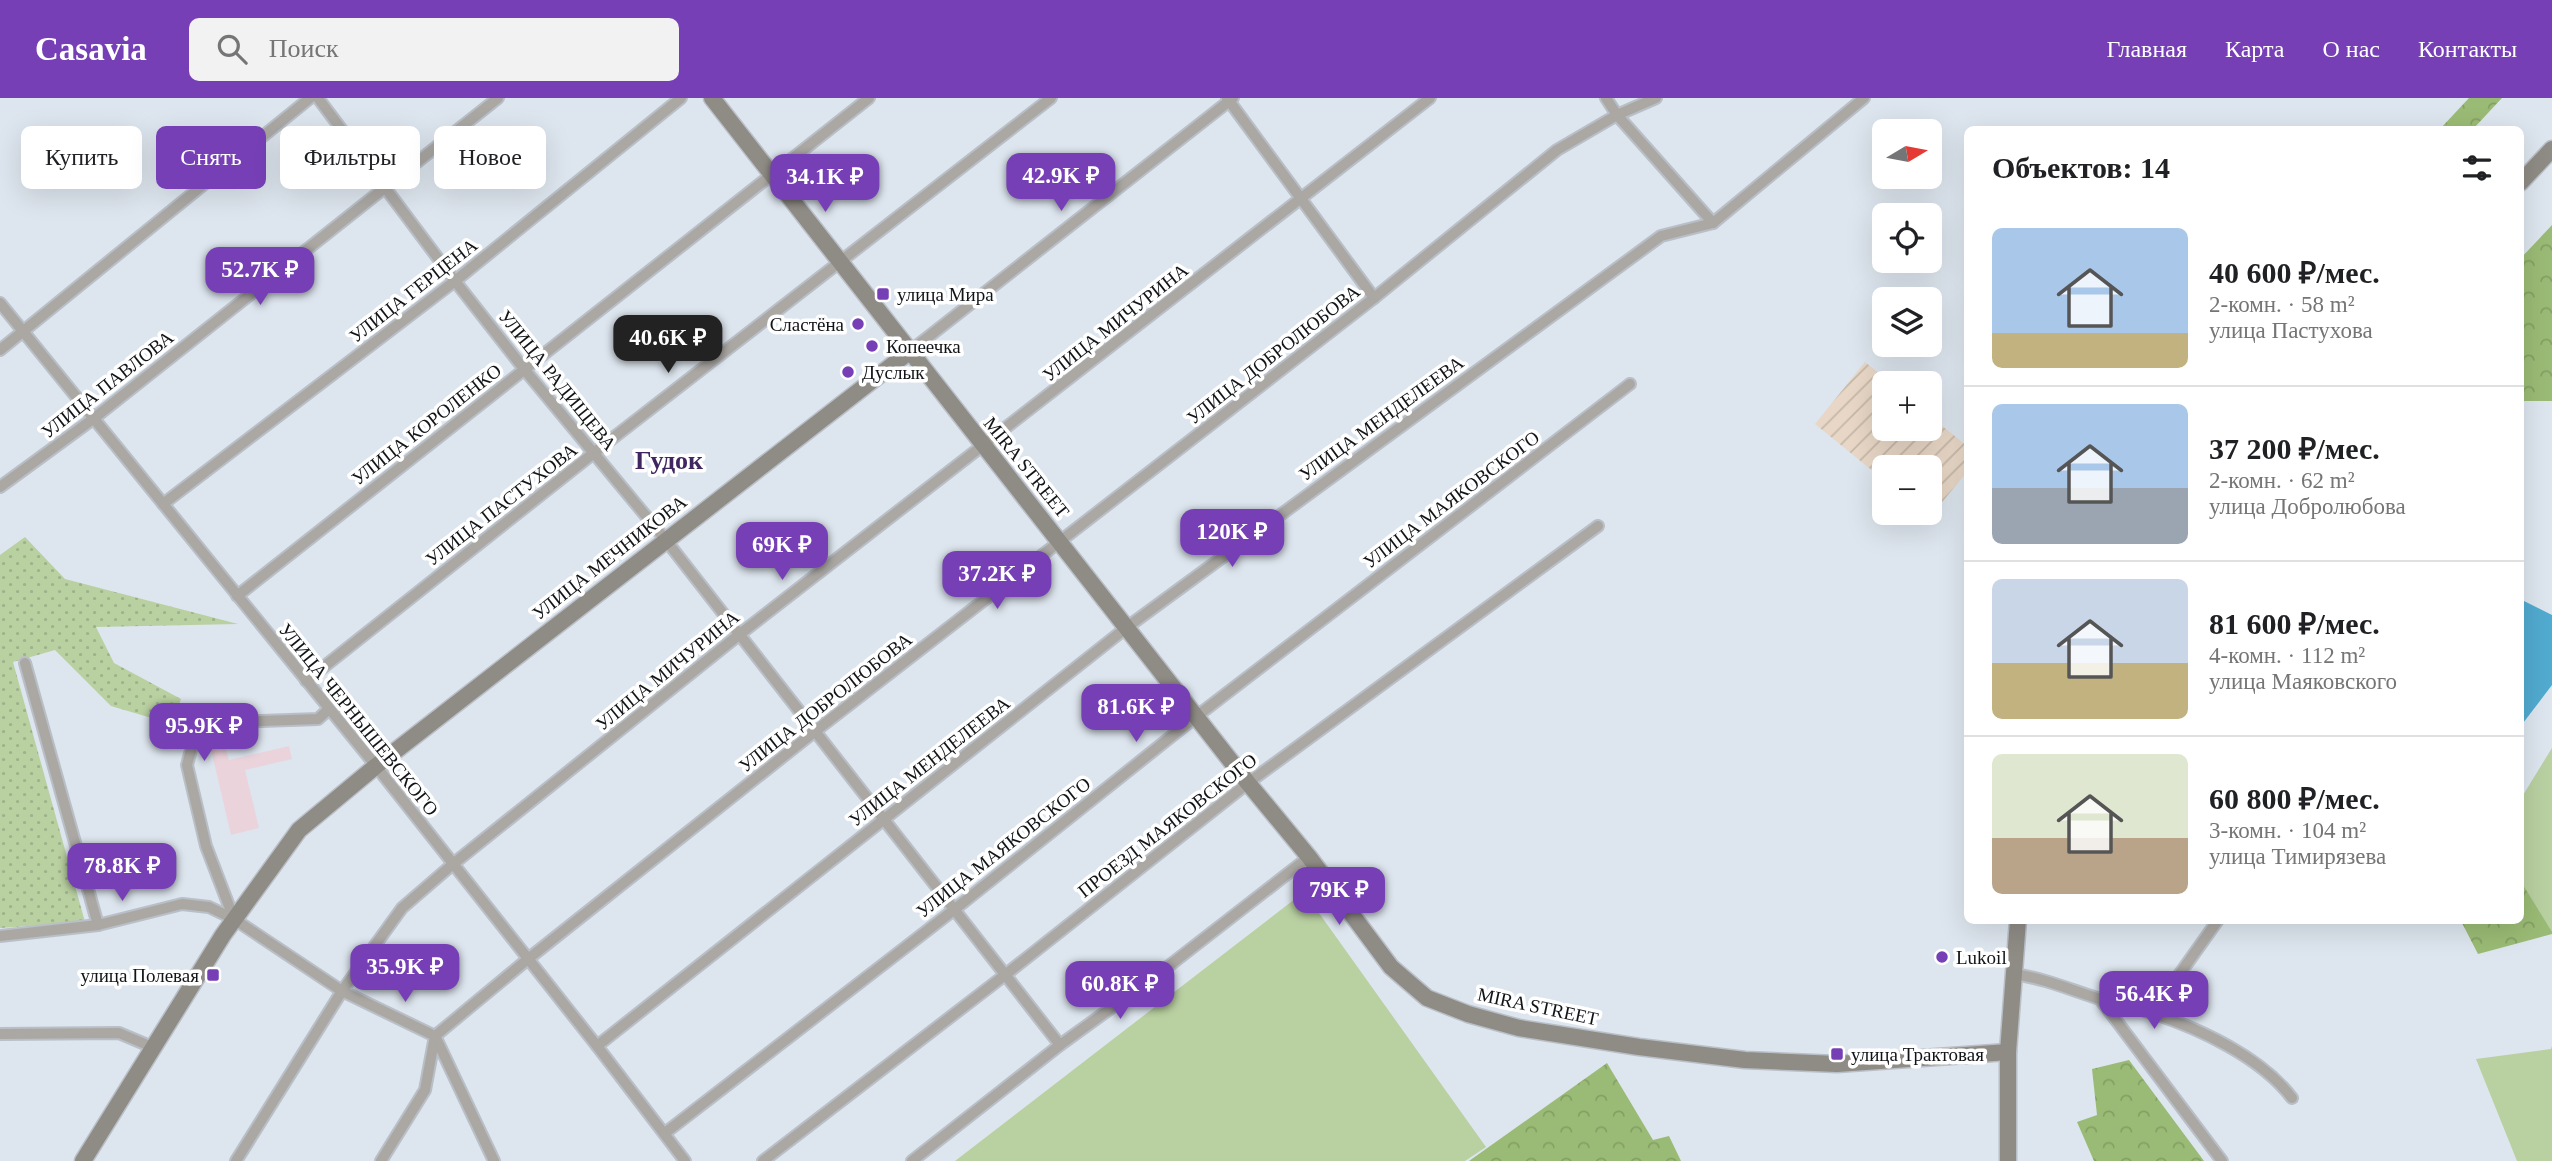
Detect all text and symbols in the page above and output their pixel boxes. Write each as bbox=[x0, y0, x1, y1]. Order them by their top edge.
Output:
search box bbox=[189, 18, 679, 81]
icon: search bbox=[213, 30, 251, 68]
text: Casavia bbox=[35, 31, 147, 67]
text: Поиск bbox=[269, 34, 339, 63]
text: Главная bbox=[2106, 36, 2187, 62]
text: Карта bbox=[2225, 36, 2284, 62]
text: О нас bbox=[2322, 36, 2380, 62]
text: Контакты bbox=[2418, 36, 2517, 62]
north arrow bbox=[1872, 119, 1942, 189]
map controls bbox=[1872, 119, 1942, 525]
chip: Купить bbox=[21, 126, 142, 189]
chip: Снять bbox=[156, 126, 266, 189]
chip: Фильтры bbox=[280, 126, 420, 189]
chip: Новое bbox=[434, 126, 546, 189]
icon: filters bbox=[2458, 149, 2496, 187]
text: Объектов: 14 bbox=[1992, 151, 2170, 184]
pin: 42.9K ₽ bbox=[996, 153, 1126, 213]
pin: 34.1K ₽ bbox=[760, 155, 890, 214]
text: 42.9K ₽ bbox=[1022, 163, 1100, 188]
text: 34.1K ₽ bbox=[786, 164, 864, 189]
button: locate bbox=[1872, 203, 1942, 273]
street label: УЛИЦА ГЕРЦЕНА bbox=[345, 234, 481, 347]
pin: 52.7K ₽ bbox=[195, 248, 325, 307]
icon: home bbox=[2048, 256, 2132, 340]
text: 40 600 ₽/мес. bbox=[2209, 256, 2380, 289]
text: 52.7K ₽ bbox=[221, 257, 299, 282]
street label: УЛИЦА МИЧУРИНА bbox=[1039, 259, 1192, 386]
street label: УЛИЦА ДОБРОЛЮБОВА bbox=[1183, 280, 1364, 428]
place label: улица Мира bbox=[897, 284, 994, 305]
marker: улица Мира bbox=[875, 286, 891, 302]
button: layers bbox=[1872, 287, 1942, 357]
text: 2-комн. · 58 m² bbox=[2209, 292, 2355, 317]
street label: УЛИЦА РАДИЩЕВА bbox=[495, 306, 621, 455]
place label: Сластёна bbox=[770, 314, 845, 335]
pin: 40.6K ₽ bbox=[603, 316, 733, 375]
marker: Сластёна bbox=[850, 316, 866, 332]
text: улица Пастухова bbox=[2209, 318, 2373, 343]
text: 40.6K ₽ bbox=[629, 325, 707, 350]
street label: УЛИЦА ПАВЛОВА bbox=[37, 326, 178, 442]
place label: Копеечка bbox=[886, 336, 961, 357]
marker: Копеечка bbox=[864, 338, 880, 354]
street label: УЛИЦА МЕНДЕЛЕЕВА bbox=[1295, 352, 1468, 485]
street label: УЛИЦА КОРОЛЕНКО bbox=[347, 360, 505, 489]
place label: Дуслык bbox=[862, 362, 925, 383]
marker: Дуслык bbox=[840, 364, 856, 380]
button: + bbox=[1872, 371, 1942, 441]
street label: MIRA STREET bbox=[980, 413, 1074, 522]
street label: УЛИЦА МАЯКОВСКОГО bbox=[1359, 426, 1543, 572]
icon: home bbox=[2048, 432, 2132, 516]
text: 37 200 ₽/мес. bbox=[2209, 432, 2380, 465]
street label: УЛИЦА ПАСТУХОВА bbox=[422, 439, 581, 570]
district label: Гудок bbox=[635, 446, 703, 475]
button: − bbox=[1872, 455, 1942, 525]
text: 2-комн. · 62 m² bbox=[2209, 468, 2355, 493]
street label: УЛИЦА МЕЧНИКОВА bbox=[528, 491, 691, 624]
text: улица Добролюбова bbox=[2209, 494, 2406, 519]
pin: 120K ₽ bbox=[1175, 510, 1289, 569]
text: 120K ₽ bbox=[1196, 519, 1268, 544]
pin: 69K ₽ bbox=[733, 522, 831, 582]
text: 69K ₽ bbox=[752, 532, 812, 557]
pin: 37.2K ₽ bbox=[932, 552, 1062, 611]
text: 37.2K ₽ bbox=[958, 561, 1036, 586]
street label: УЛИЦА МИЧУРИНА bbox=[591, 606, 743, 735]
icon: home bbox=[2048, 607, 2132, 691]
text: 81 600 ₽/мес. bbox=[2209, 607, 2380, 640]
street label: УЛИЦА ЧЕРНЫШЕВСКОГО bbox=[275, 619, 443, 820]
street label: УЛИЦА ДОБРОЛЮБОВА bbox=[735, 628, 916, 776]
text: 4-комн. · 112 m² bbox=[2209, 643, 2365, 668]
text: улица Маяковского bbox=[2209, 669, 2397, 694]
pin: 81.6K ₽ bbox=[1071, 684, 1201, 744]
street label: УЛИЦА МЕНДЕЛЕЕВА bbox=[845, 692, 1014, 831]
text: 81.6K ₽ bbox=[1097, 694, 1175, 719]
pin: 95.9K ₽ bbox=[139, 704, 269, 763]
text: 95.9K ₽ bbox=[165, 713, 243, 738]
street label: ПРОЕЗД МАЯКОВСКОГО bbox=[1074, 749, 1261, 902]
street label: УЛИЦА МАЯКОВСКОГО bbox=[912, 773, 1094, 922]
icon: home bbox=[2048, 782, 2132, 866]
text: 60 800 ₽/мес. bbox=[2209, 782, 2380, 815]
text: 3-комн. · 104 m² bbox=[2209, 818, 2366, 843]
pin: 78.8K ₽ bbox=[57, 844, 187, 903]
text: улица Тимирязева bbox=[2209, 844, 2386, 869]
text: 78.8K ₽ bbox=[83, 853, 161, 878]
pin: 79K ₽ bbox=[1290, 868, 1388, 927]
text: 79K ₽ bbox=[1309, 877, 1369, 902]
pin: 35.9K ₽ bbox=[340, 944, 470, 1004]
place label: Lukoil bbox=[1956, 947, 2007, 968]
marker: Lukoil bbox=[1934, 949, 1950, 965]
text: 35.9K ₽ bbox=[366, 954, 444, 979]
pin: 60.8K ₽ bbox=[1055, 962, 1185, 1021]
place label: улица Полевая bbox=[81, 965, 199, 986]
marker: улица Полевая bbox=[205, 967, 221, 983]
text: 60.8K ₽ bbox=[1081, 971, 1159, 996]
pin: 56.4K ₽ bbox=[2089, 972, 2219, 1031]
text: 56.4K ₽ bbox=[2115, 981, 2193, 1006]
street label: MIRA STREET bbox=[1476, 983, 1601, 1030]
place label: улица Трактовая bbox=[1851, 1044, 1984, 1065]
marker: улица Трактовая bbox=[1829, 1046, 1845, 1062]

